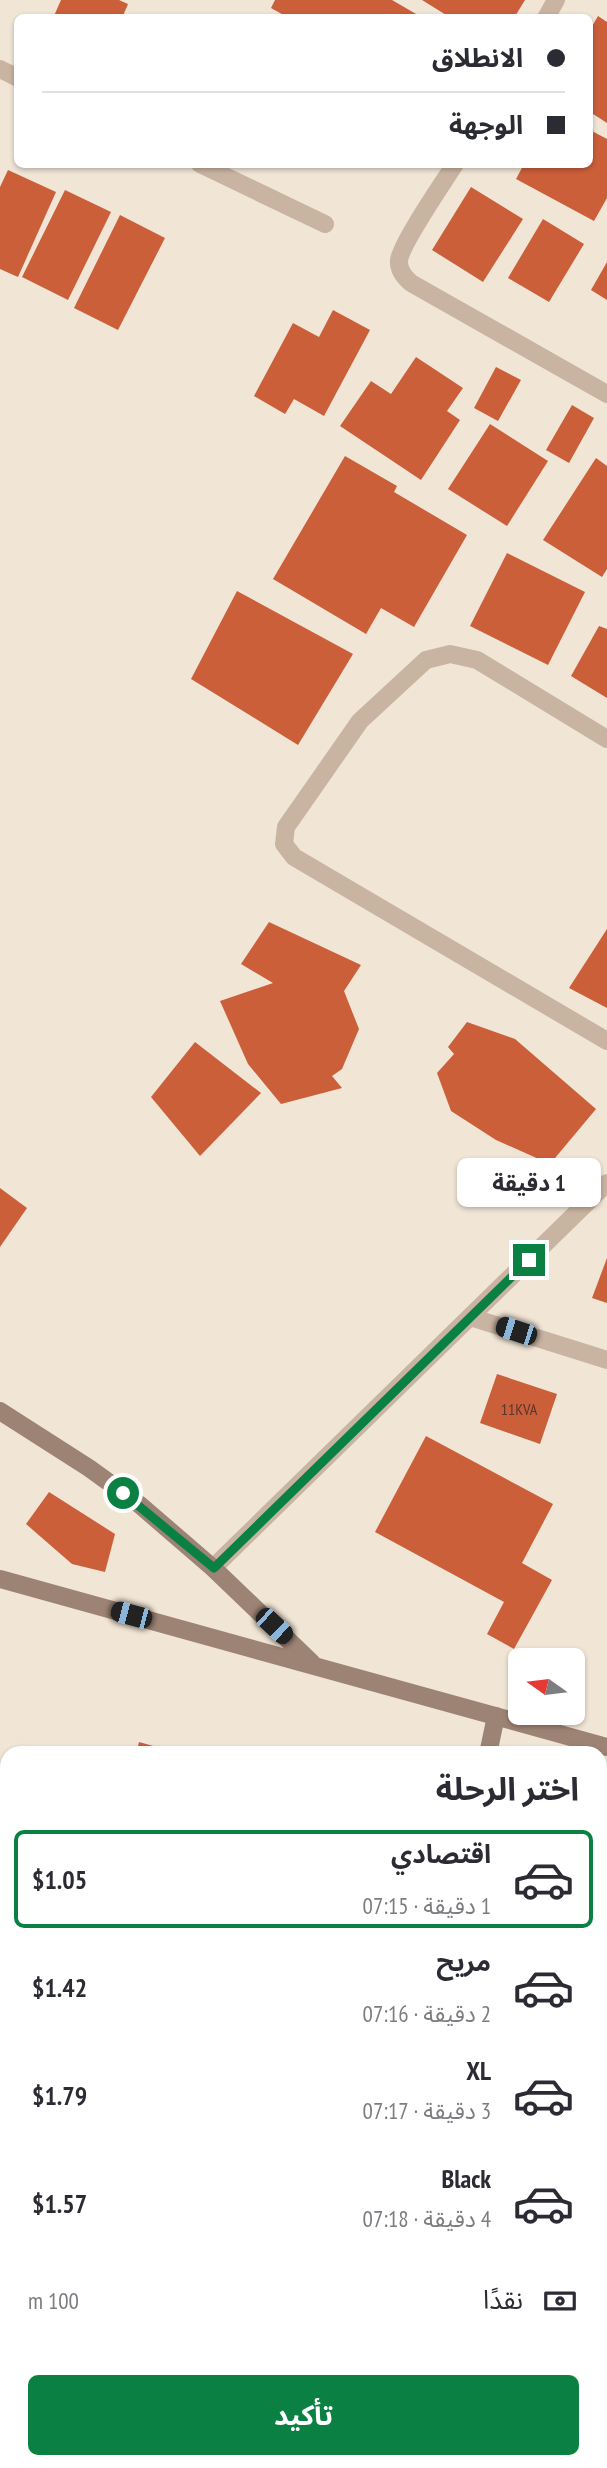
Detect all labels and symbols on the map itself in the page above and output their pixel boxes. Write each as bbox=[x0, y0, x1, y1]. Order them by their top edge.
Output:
callout: 1 دقيقة bbox=[457, 1158, 601, 1208]
route end bbox=[513, 1244, 545, 1276]
car bbox=[493, 1315, 540, 1347]
house number: 11KVA bbox=[501, 1399, 538, 1419]
route start bbox=[107, 1477, 139, 1509]
car bbox=[108, 1599, 155, 1631]
car bbox=[252, 1604, 297, 1648]
north arrow bbox=[508, 1648, 584, 1726]

